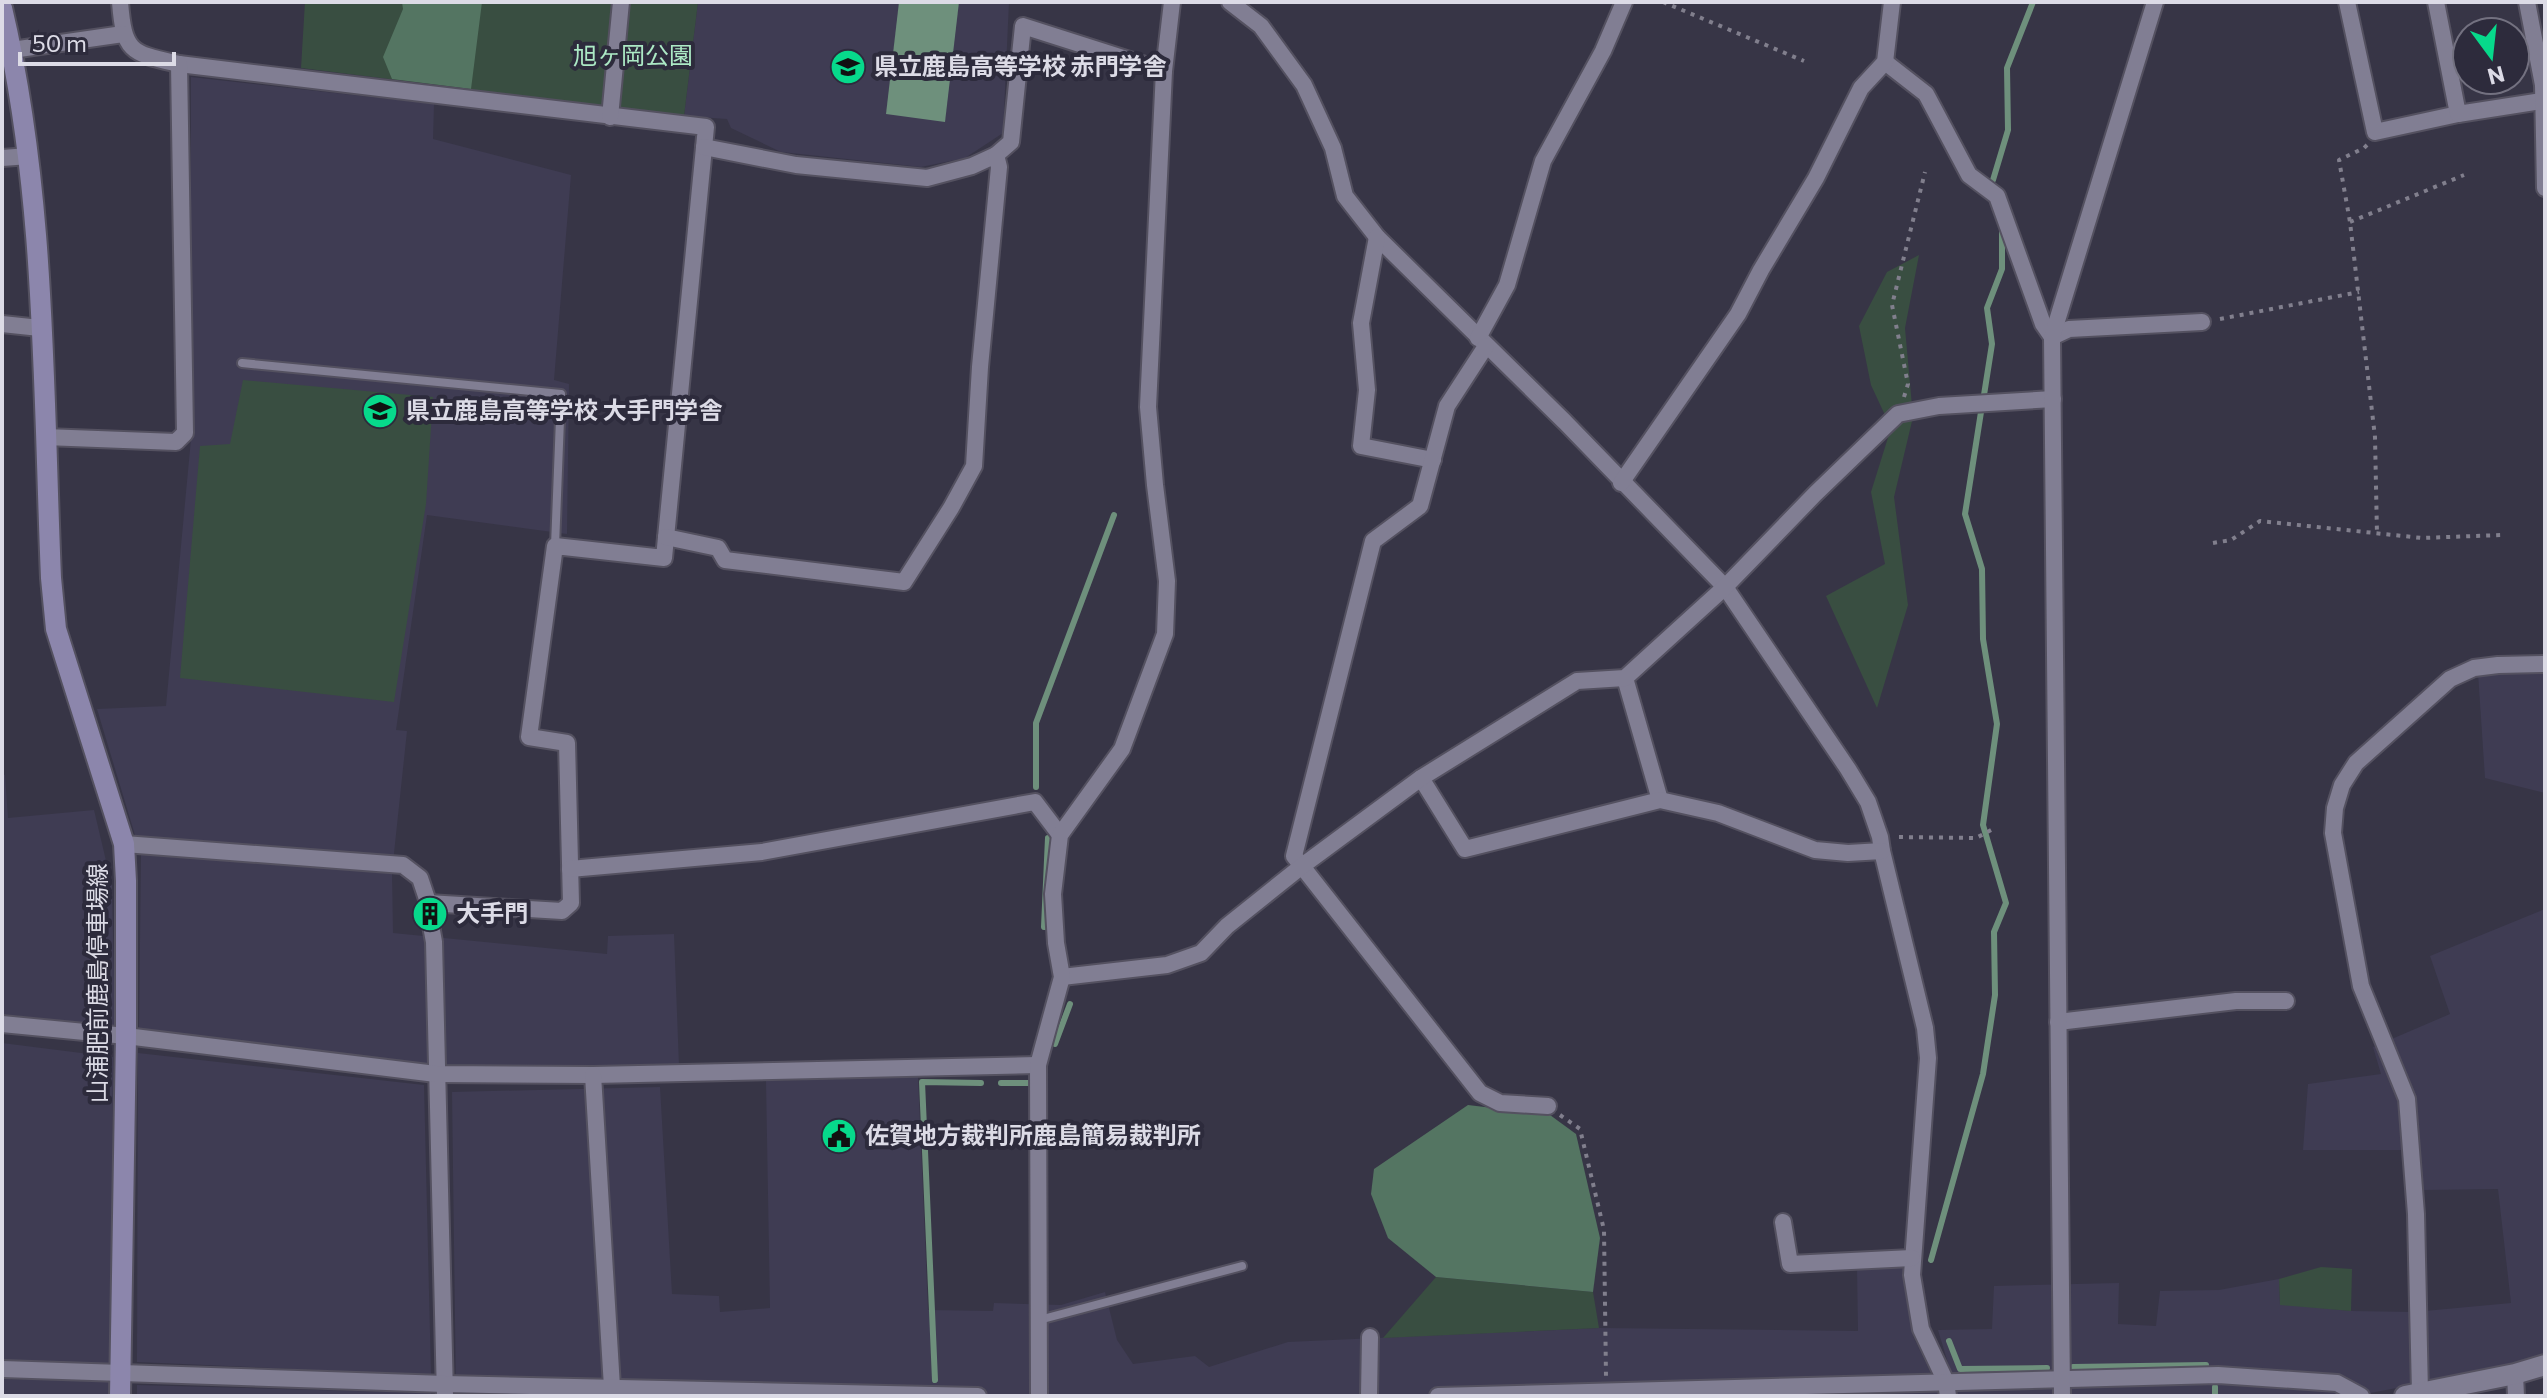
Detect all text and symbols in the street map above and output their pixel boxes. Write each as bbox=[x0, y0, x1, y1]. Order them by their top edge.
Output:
scale bar bbox=[20, 16, 174, 66]
north arrow bbox=[2451, 16, 2531, 96]
text: 50 m bbox=[32, 28, 87, 57]
park label: 旭ヶ岡公園 bbox=[573, 40, 693, 69]
school or university icon: 県立鹿島高等学校 赤門学舎 bbox=[829, 48, 867, 86]
place label: 県立鹿島高等学校 赤門学舎 bbox=[874, 51, 1167, 80]
text: N bbox=[2485, 61, 2508, 91]
school or university icon: 県立鹿島高等学校 大手門学舎 bbox=[361, 392, 399, 430]
place label: 県立鹿島高等学校 大手門学舎 bbox=[406, 395, 723, 424]
street label: 山浦肥前鹿島停車場線 bbox=[82, 863, 111, 1103]
building icon: 大手門 bbox=[411, 895, 449, 933]
place label: 大手門 bbox=[456, 898, 528, 927]
public building icon: 佐賀地方裁判所鹿島簡易裁判所 bbox=[820, 1117, 858, 1155]
place label: 佐賀地方裁判所鹿島簡易裁判所 bbox=[865, 1120, 1201, 1149]

